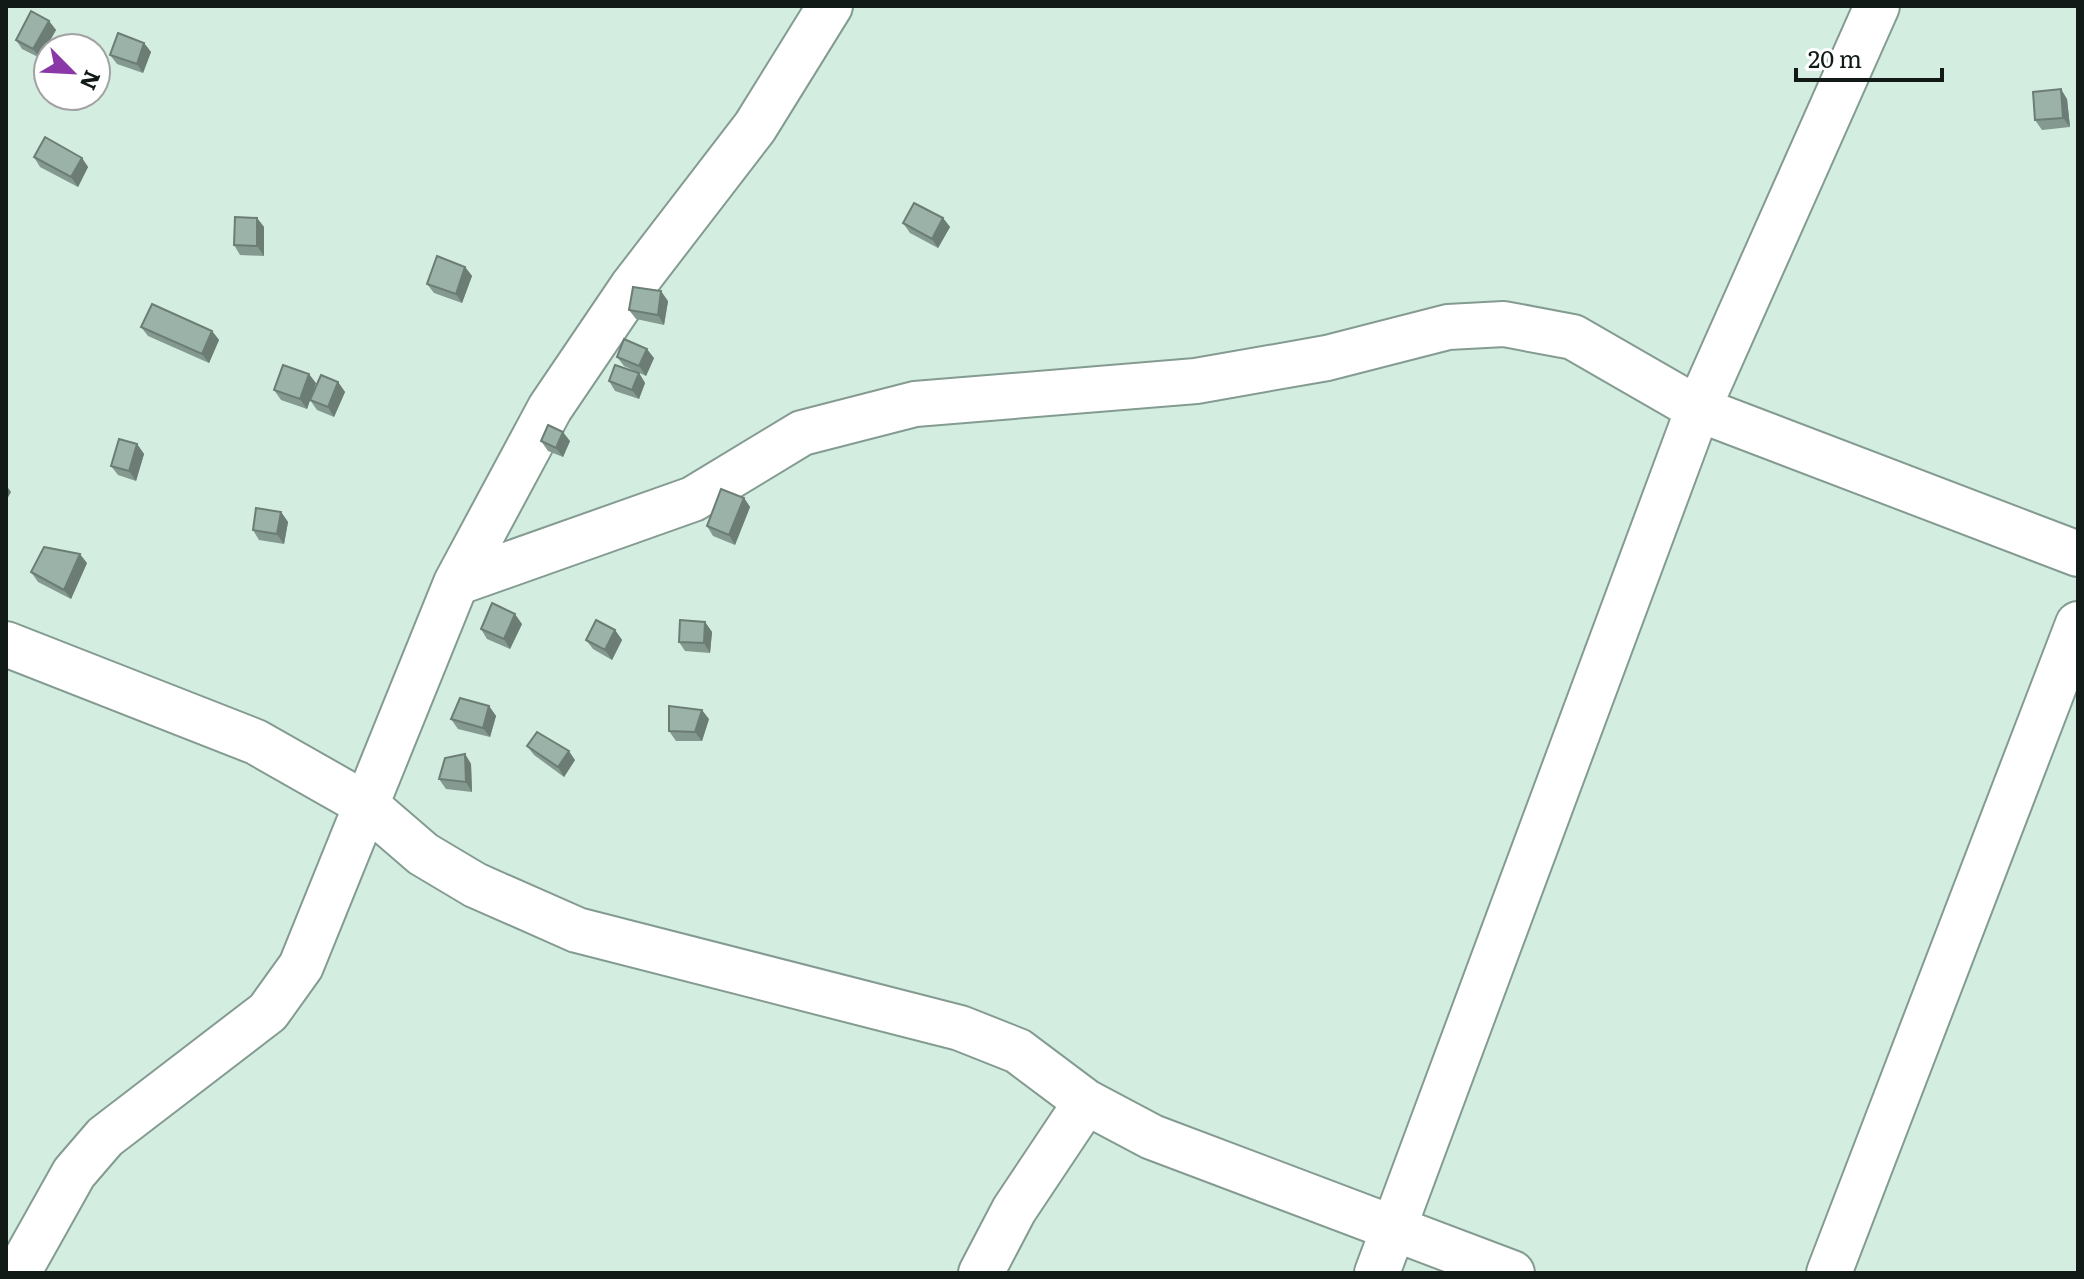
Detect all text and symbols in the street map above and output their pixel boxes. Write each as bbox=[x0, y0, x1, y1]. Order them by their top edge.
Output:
north arrow bbox=[32, 32, 112, 112]
scale bar bbox=[1796, 32, 1942, 82]
text: 20 m bbox=[1808, 40, 1862, 75]
text: N bbox=[73, 66, 110, 96]

